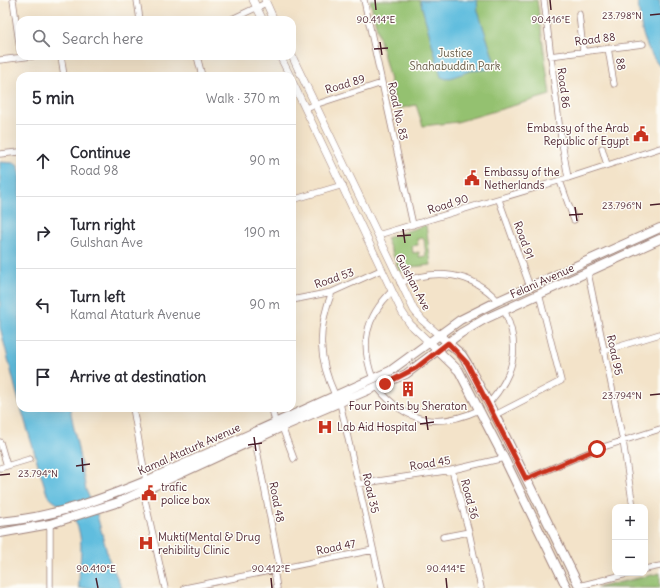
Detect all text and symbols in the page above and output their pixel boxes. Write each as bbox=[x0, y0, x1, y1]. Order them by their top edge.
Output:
text: 23.798°N bbox=[602, 9, 642, 22]
text: 90.414°E bbox=[357, 13, 396, 26]
text: 90.416°E bbox=[532, 13, 571, 26]
search box bbox=[16, 16, 296, 60]
icon: search bbox=[30, 27, 52, 49]
text: Search here bbox=[62, 29, 143, 48]
street label: Road 88 bbox=[574, 30, 616, 48]
park label: Justice Shahabuddin Park bbox=[410, 46, 501, 73]
street label: 88 bbox=[613, 57, 629, 71]
street label: Road 86 bbox=[555, 67, 573, 109]
street label: Road 89 bbox=[323, 71, 367, 97]
street label: Road No. 83 bbox=[385, 80, 411, 142]
text: 5 min bbox=[32, 87, 74, 109]
text: Walk · 370 m bbox=[206, 90, 280, 107]
place label: Embassy of the Arab Republic of Egypt bbox=[527, 121, 629, 148]
public building icon: Embassy of the Arab Republic of Egypt bbox=[632, 125, 650, 143]
text: Continue bbox=[70, 143, 131, 162]
icon: ahead bbox=[32, 150, 54, 172]
text: 90 m bbox=[249, 152, 280, 169]
text: Road 98 bbox=[70, 162, 119, 179]
place label: Embassy of the Netherlands bbox=[484, 165, 560, 192]
public building icon: Embassy of the Netherlands bbox=[463, 169, 481, 187]
street label: Road 90 bbox=[426, 191, 470, 217]
text: 23.796°N bbox=[602, 199, 642, 212]
text: Turn right bbox=[70, 215, 135, 234]
street label: Road 91 bbox=[511, 219, 537, 261]
icon: right bbox=[32, 222, 54, 244]
text: 190 m bbox=[244, 224, 280, 241]
text: Gulshan Ave bbox=[70, 234, 143, 251]
street label: Gulshan Ave bbox=[392, 251, 434, 313]
street label: Felani Avenue bbox=[508, 261, 576, 301]
street label: Road 53 bbox=[312, 265, 356, 291]
text: Turn left bbox=[70, 287, 125, 306]
icon: left bbox=[32, 294, 54, 316]
text: 90 m bbox=[249, 296, 280, 313]
text: Kamal Ataturk Avenue bbox=[70, 306, 201, 323]
street label: Road 95 bbox=[604, 333, 626, 377]
icon: arrive bbox=[32, 366, 54, 388]
text: Arrive at destination bbox=[70, 367, 206, 386]
route end bbox=[376, 375, 394, 393]
building icon: Four Points by Sheraton bbox=[399, 380, 417, 398]
text: 23.794°N bbox=[602, 389, 642, 402]
place label: Four Points by Sheraton bbox=[349, 399, 467, 413]
hospital icon: Lab Aid Hospital bbox=[316, 418, 334, 436]
street label: Kamal Ataturk Avenue bbox=[136, 420, 242, 478]
place label: Lab Aid Hospital bbox=[337, 420, 417, 434]
route start bbox=[588, 440, 606, 458]
street label: Road 45 bbox=[409, 453, 451, 473]
text: 23.794°N bbox=[18, 467, 58, 480]
street label: Road 35 bbox=[360, 471, 382, 515]
street label: Road 36 bbox=[458, 477, 482, 521]
place label: trafic police box bbox=[161, 480, 210, 507]
street label: Road 48 bbox=[266, 480, 288, 524]
public building icon: trafic police box bbox=[140, 484, 158, 502]
map controls bbox=[612, 504, 648, 576]
button: + bbox=[612, 504, 648, 540]
place label: Mukti(Mental & Drug rehibility Clinic bbox=[158, 530, 260, 557]
hospital icon: Mukti(Mental & Drug rehibility Clinic bbox=[137, 534, 155, 552]
street label: Road 47 bbox=[315, 536, 358, 558]
button: − bbox=[612, 540, 648, 576]
text: 90.410°E bbox=[76, 562, 116, 575]
text: 90.412°E bbox=[252, 562, 290, 575]
text: 90.414°E bbox=[427, 562, 466, 575]

